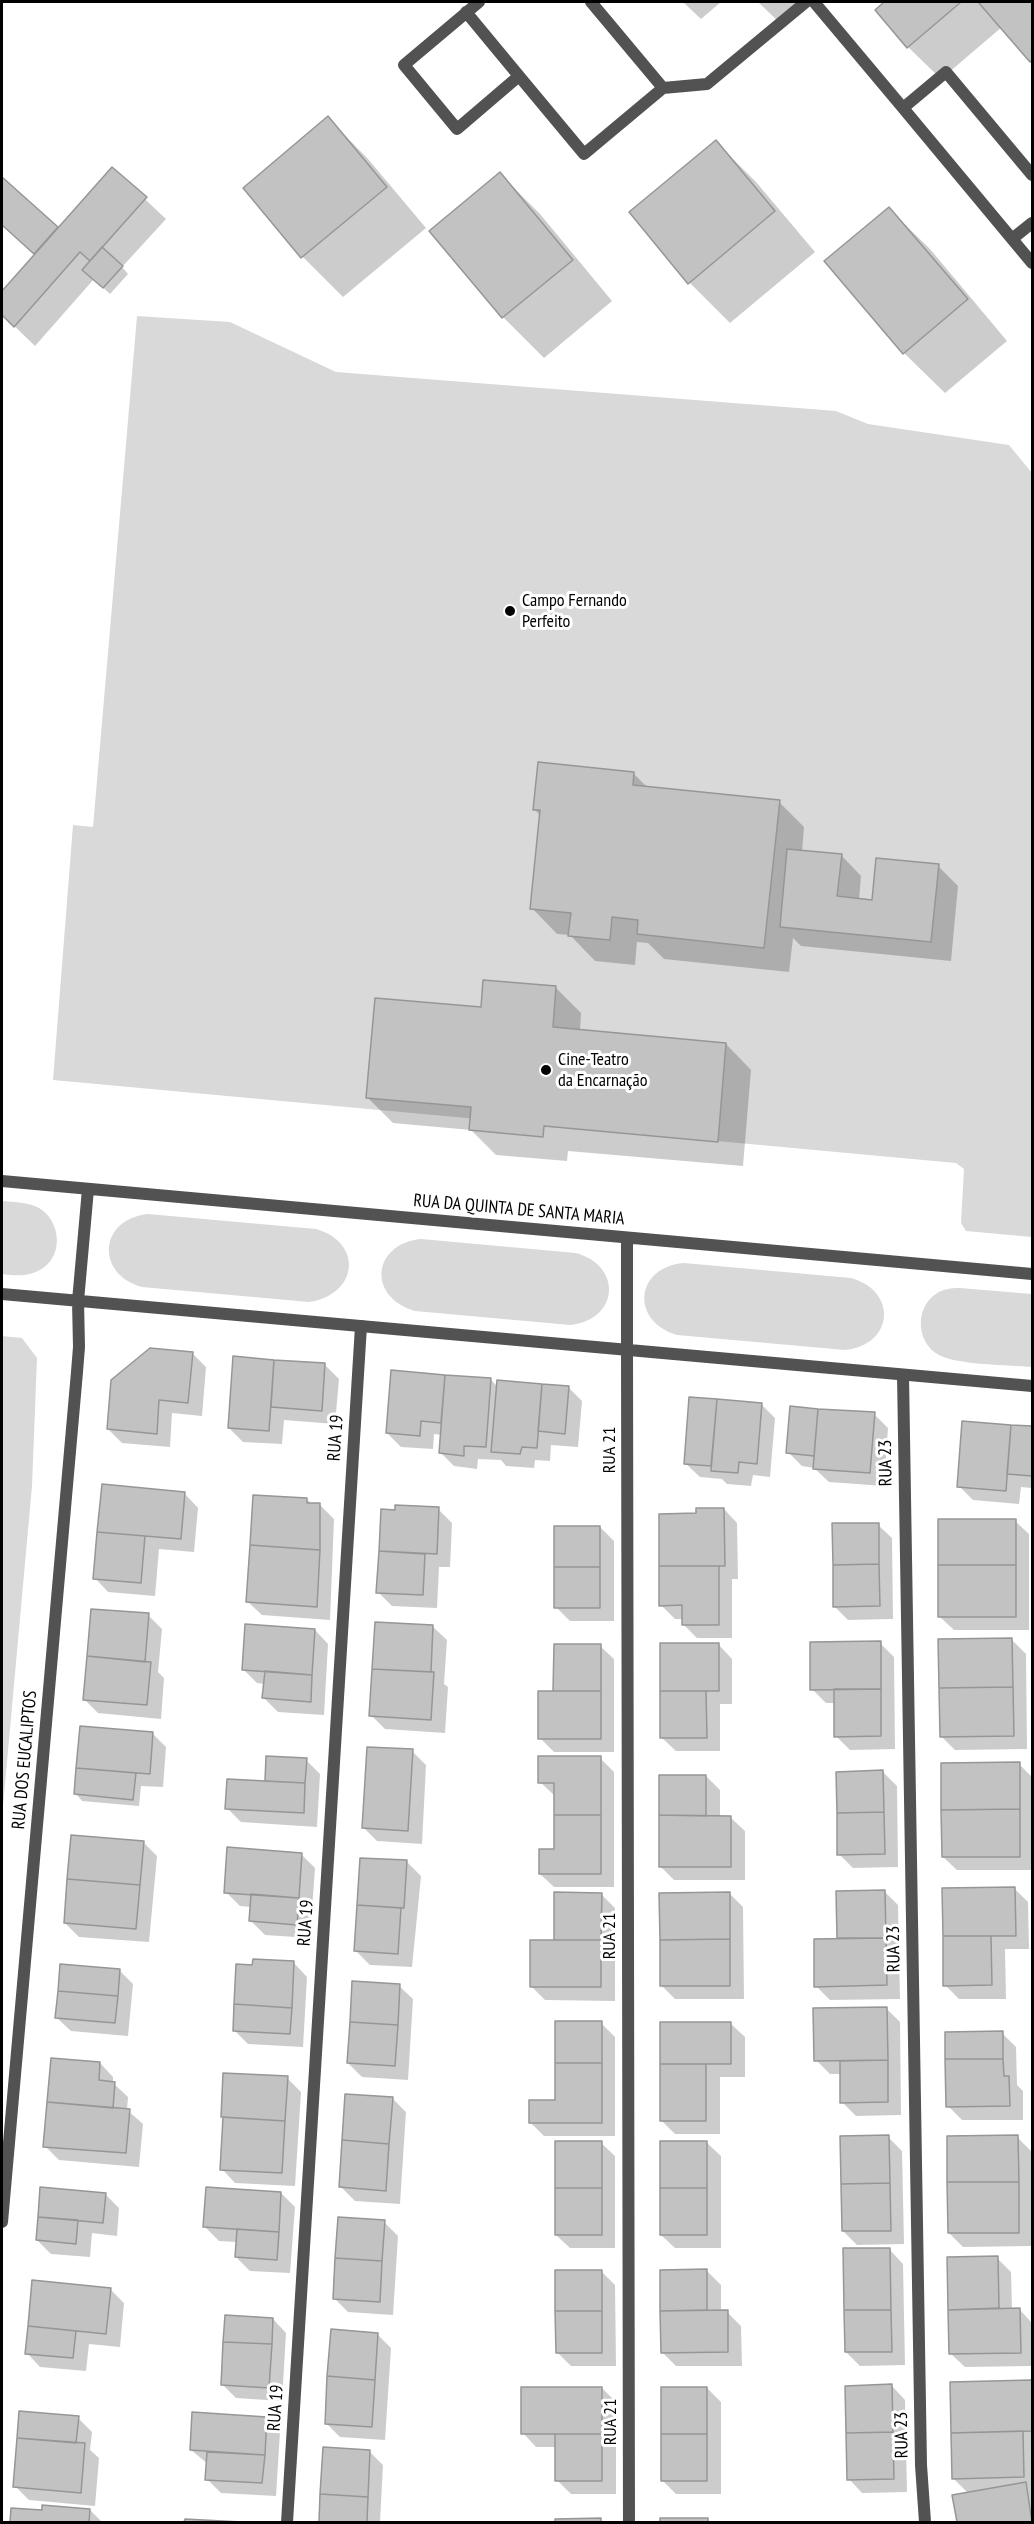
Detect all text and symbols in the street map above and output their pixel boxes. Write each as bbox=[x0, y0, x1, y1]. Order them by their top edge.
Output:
place label: Campo Fernando Perfeito bbox=[522, 590, 627, 632]
marker: Campo Fernando Perfeito bbox=[503, 604, 517, 618]
place label: Cine-Teatro da Encarnação bbox=[558, 1049, 647, 1092]
marker: Cine-Teatro da Encarnação bbox=[539, 1063, 553, 1077]
street label: RUA DA QUINTA DE SANTA MARIA bbox=[413, 1190, 625, 1230]
street label: RUA 19 bbox=[324, 1414, 348, 1462]
street label: RUA 21 bbox=[599, 1427, 621, 1473]
street label: RUA 23 bbox=[875, 1440, 897, 1486]
street label: RUA DOS EUCALIPTOS bbox=[8, 1690, 42, 1830]
street label: RUA 19 bbox=[294, 1899, 318, 1947]
street label: RUA 21 bbox=[599, 1913, 621, 1959]
street label: RUA 23 bbox=[883, 1926, 905, 1972]
street label: RUA 19 bbox=[264, 2384, 288, 2432]
street label: RUA 21 bbox=[600, 2399, 622, 2445]
street label: RUA 23 bbox=[891, 2412, 913, 2458]

